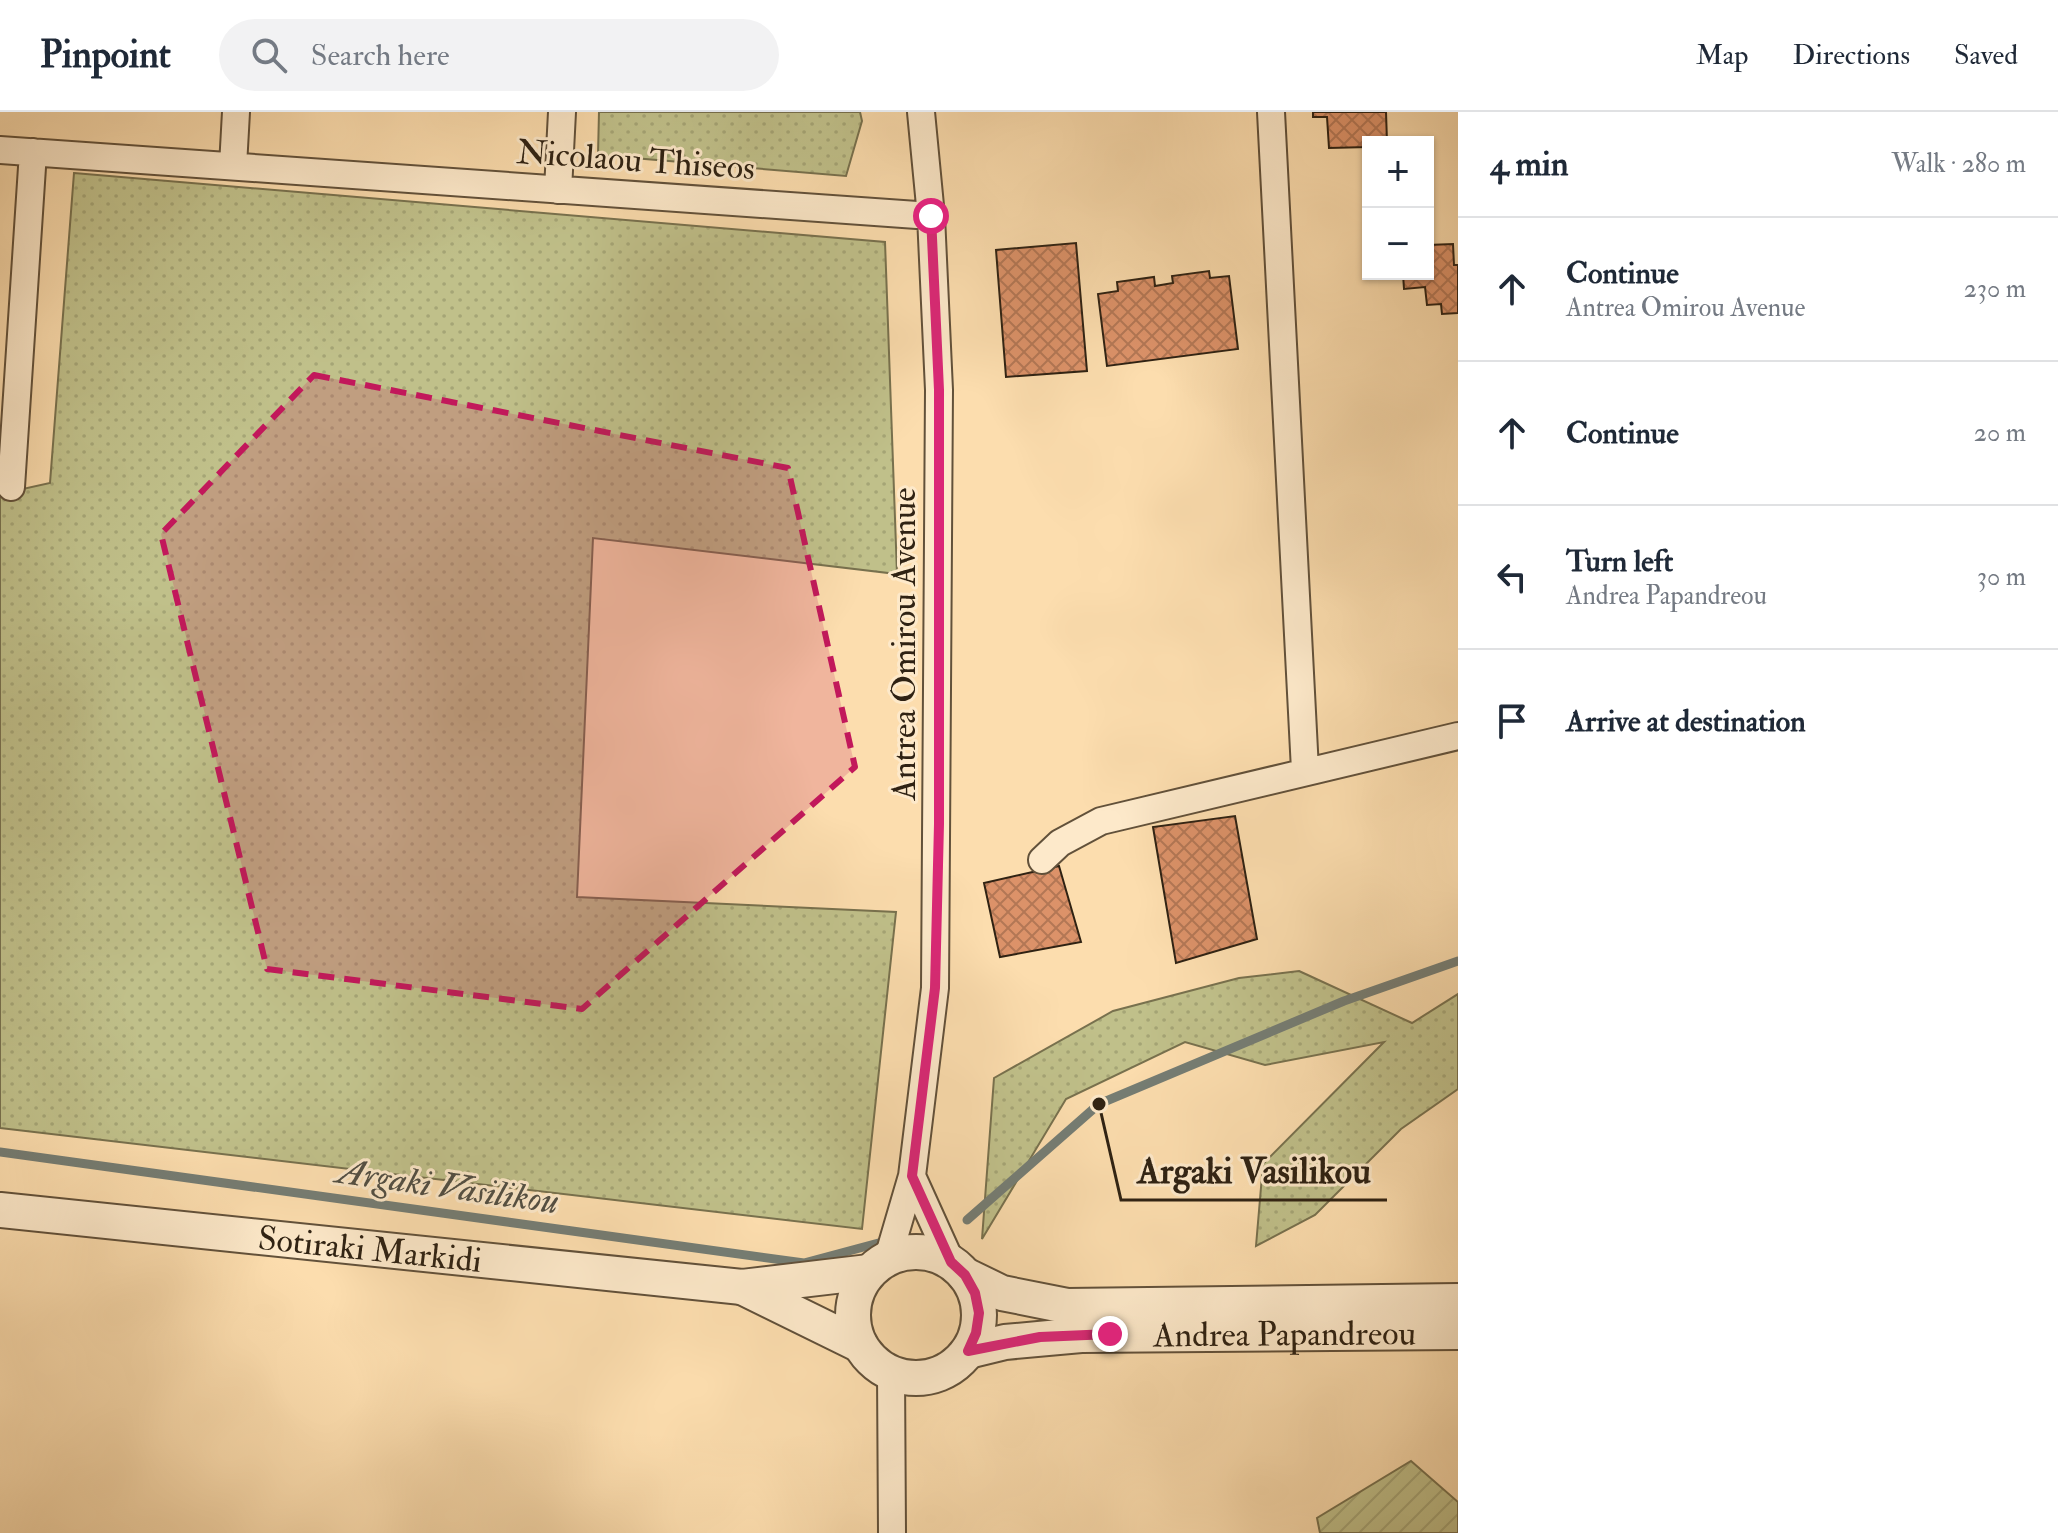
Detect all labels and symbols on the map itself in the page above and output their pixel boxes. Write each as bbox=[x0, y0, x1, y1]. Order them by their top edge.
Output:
street label: Nicolaou Thiseos bbox=[515, 131, 756, 190]
route start bbox=[913, 198, 949, 234]
street label: Antrea Omirou Avenue bbox=[883, 487, 926, 802]
callout: Argaki Vasilikou bbox=[1121, 1140, 1387, 1200]
water label: Argaki Vasilikou bbox=[330, 1148, 562, 1224]
text: Argaki Vasilikou bbox=[1135, 1149, 1371, 1194]
street label: Sotiraki Markidi bbox=[256, 1217, 484, 1283]
street label: Andrea Papandreou bbox=[1152, 1312, 1416, 1357]
route end bbox=[1092, 1316, 1128, 1352]

